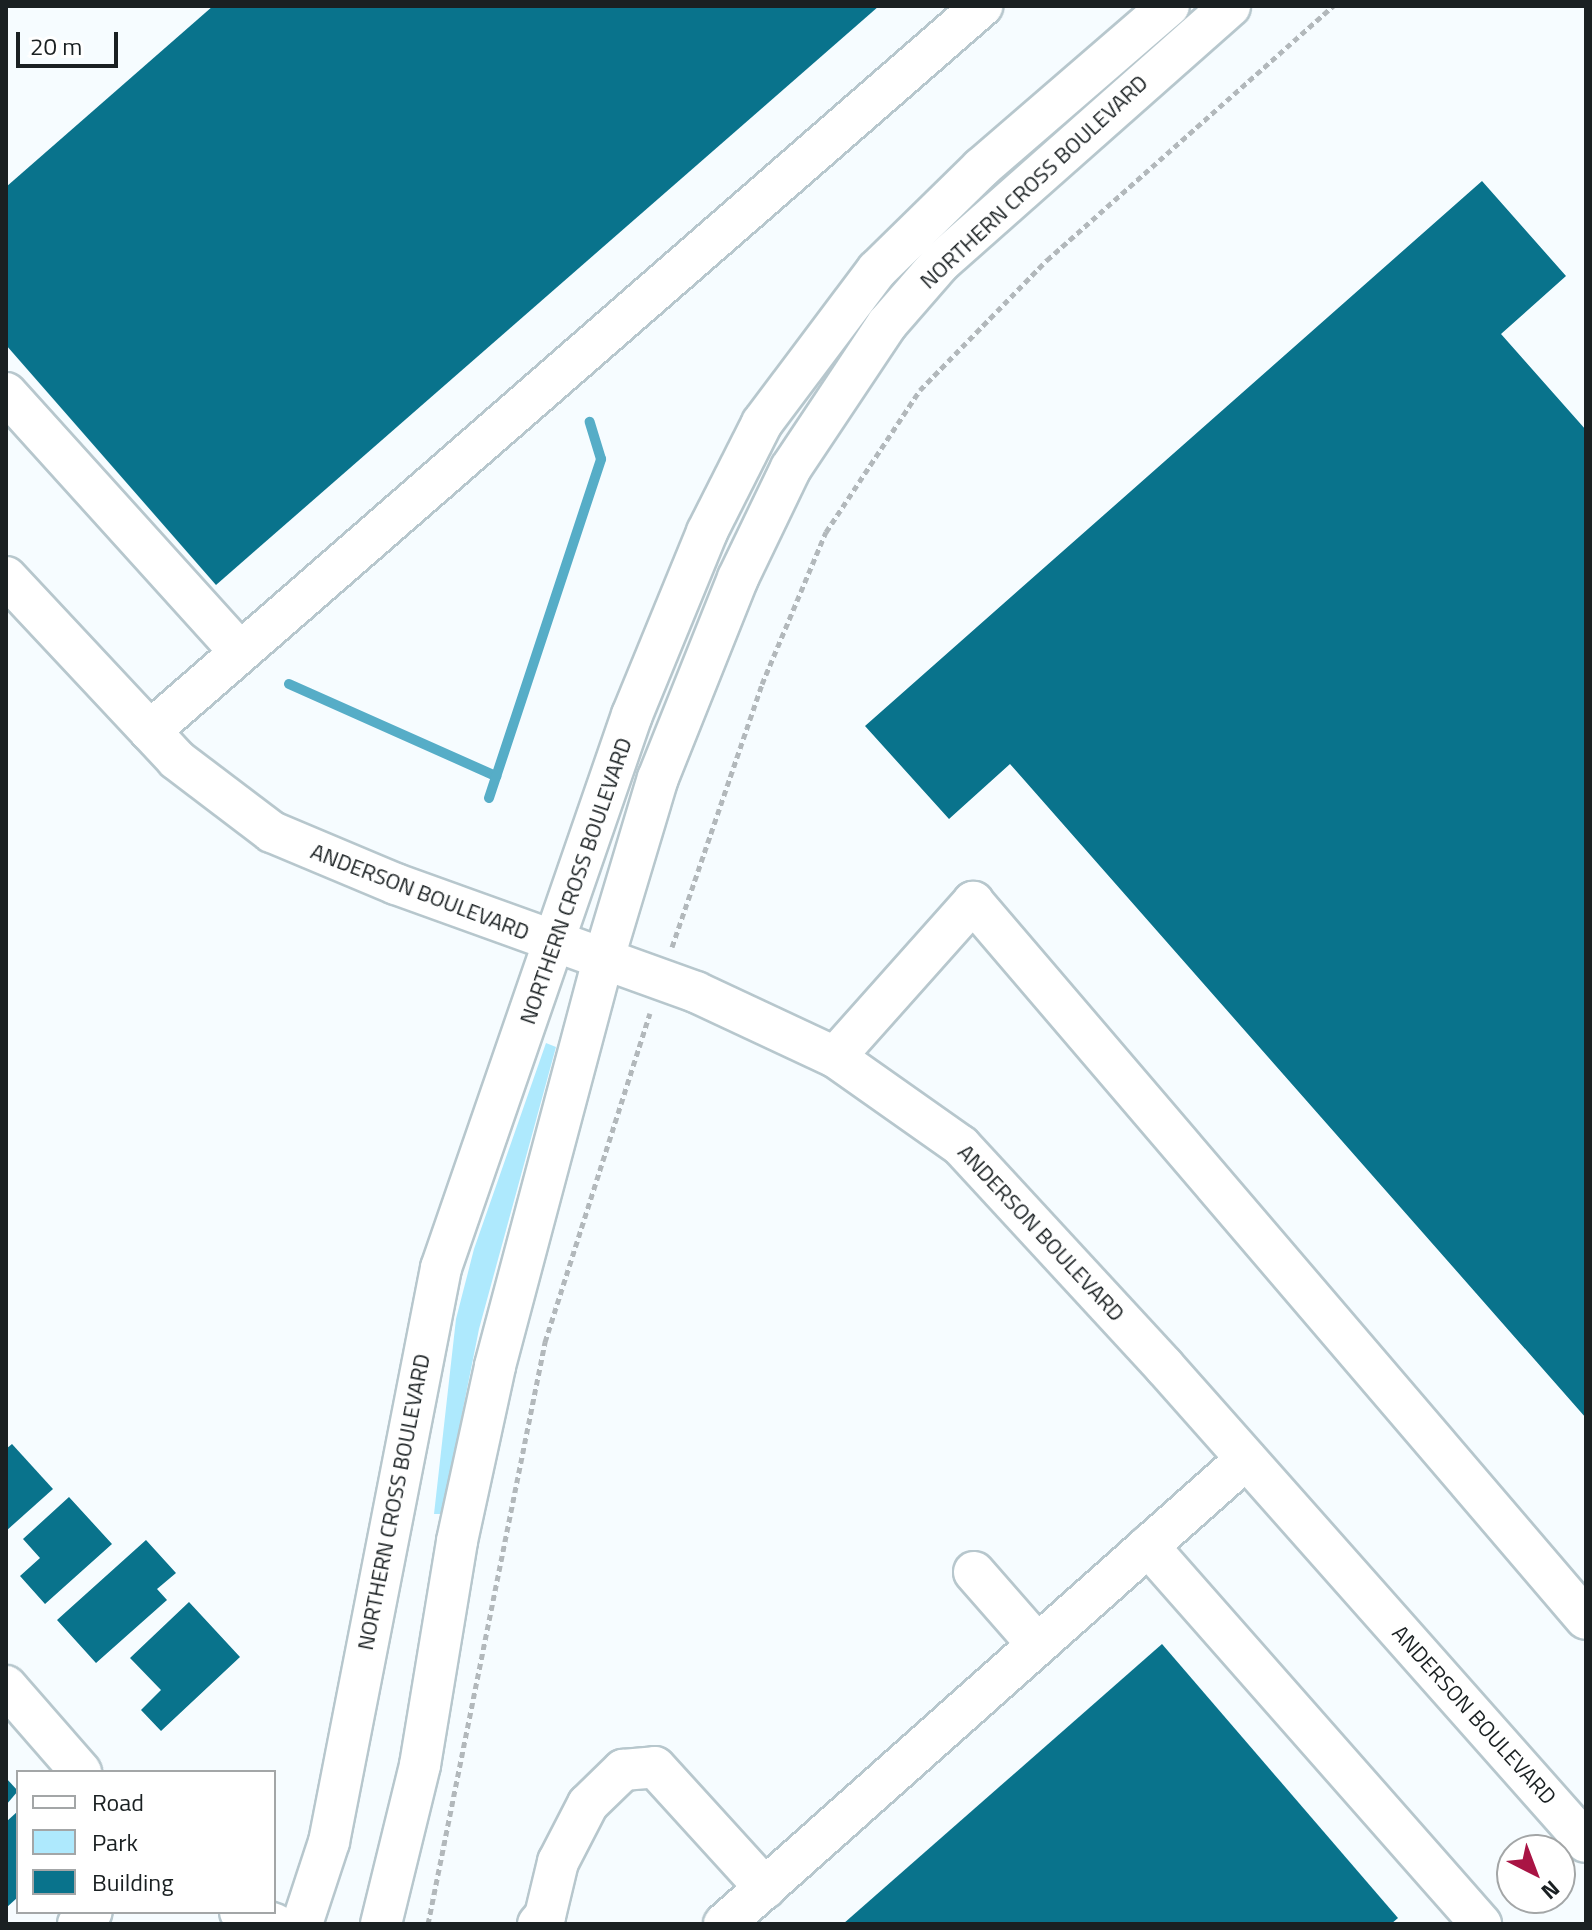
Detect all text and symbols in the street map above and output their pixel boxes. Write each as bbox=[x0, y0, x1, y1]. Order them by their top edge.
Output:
scale bar bbox=[20, 16, 122, 66]
text: 20 m bbox=[30, 28, 82, 64]
street label: NORTHERN CROSS BOULEVARD bbox=[915, 70, 1153, 294]
street label: NORTHERN CROSS BOULEVARD bbox=[514, 734, 638, 1028]
street label: ANDERSON BOULEVARD bbox=[307, 838, 533, 946]
street label: ANDERSON BOULEVARD bbox=[952, 1139, 1130, 1327]
street label: NORTHERN CROSS BOULEVARD bbox=[352, 1352, 436, 1652]
street label: ANDERSON BOULEVARD bbox=[1387, 1620, 1561, 1810]
legend bbox=[16, 1770, 276, 1914]
text: Road bbox=[92, 1784, 144, 1820]
text: Park bbox=[92, 1824, 138, 1860]
north arrow bbox=[1496, 1834, 1576, 1914]
text: Building bbox=[92, 1864, 174, 1900]
text: N bbox=[1534, 1873, 1568, 1908]

